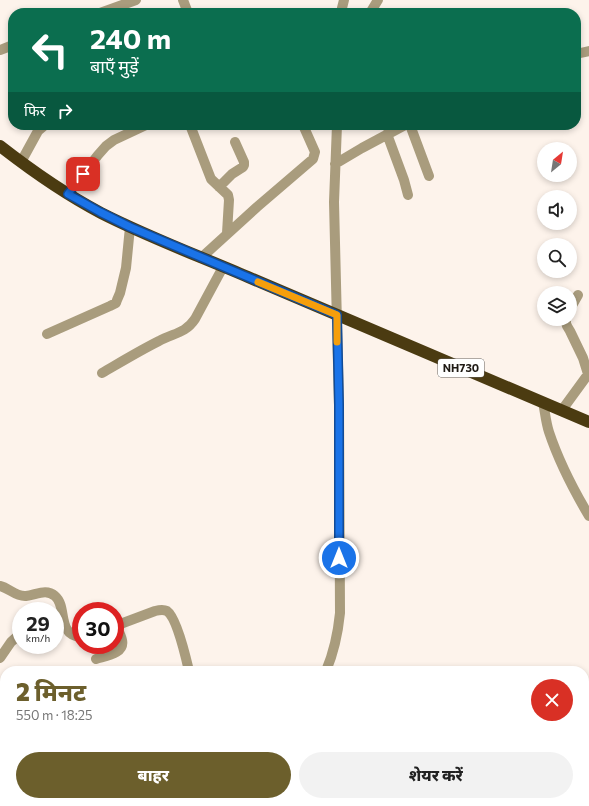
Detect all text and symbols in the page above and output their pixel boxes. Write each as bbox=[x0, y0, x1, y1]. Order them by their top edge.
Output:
text: 240 m bbox=[90, 21, 171, 55]
icon: left bbox=[24, 24, 76, 76]
text: बाएँ मुड़ें bbox=[90, 55, 139, 77]
icon: right bbox=[54, 100, 76, 122]
text: फिर bbox=[24, 101, 46, 119]
north arrow bbox=[537, 142, 577, 182]
map controls bbox=[537, 142, 577, 326]
pin bbox=[66, 157, 100, 191]
icon: arrive bbox=[72, 163, 94, 185]
button: sound bbox=[537, 190, 577, 230]
button: search bbox=[537, 238, 577, 278]
button: layers bbox=[537, 286, 577, 326]
road number: NH730 bbox=[438, 359, 484, 377]
position arrow bbox=[318, 537, 360, 579]
speed limit sign: 30 bbox=[72, 602, 124, 654]
text: 29 bbox=[26, 611, 50, 635]
text: km/h bbox=[26, 632, 50, 644]
text: 2 मिनट bbox=[16, 677, 86, 706]
button: close bbox=[531, 679, 573, 721]
text: 550 m · 18:25 bbox=[16, 707, 93, 723]
button: बाहर bbox=[16, 752, 291, 798]
button: शेयर करें bbox=[299, 752, 573, 798]

